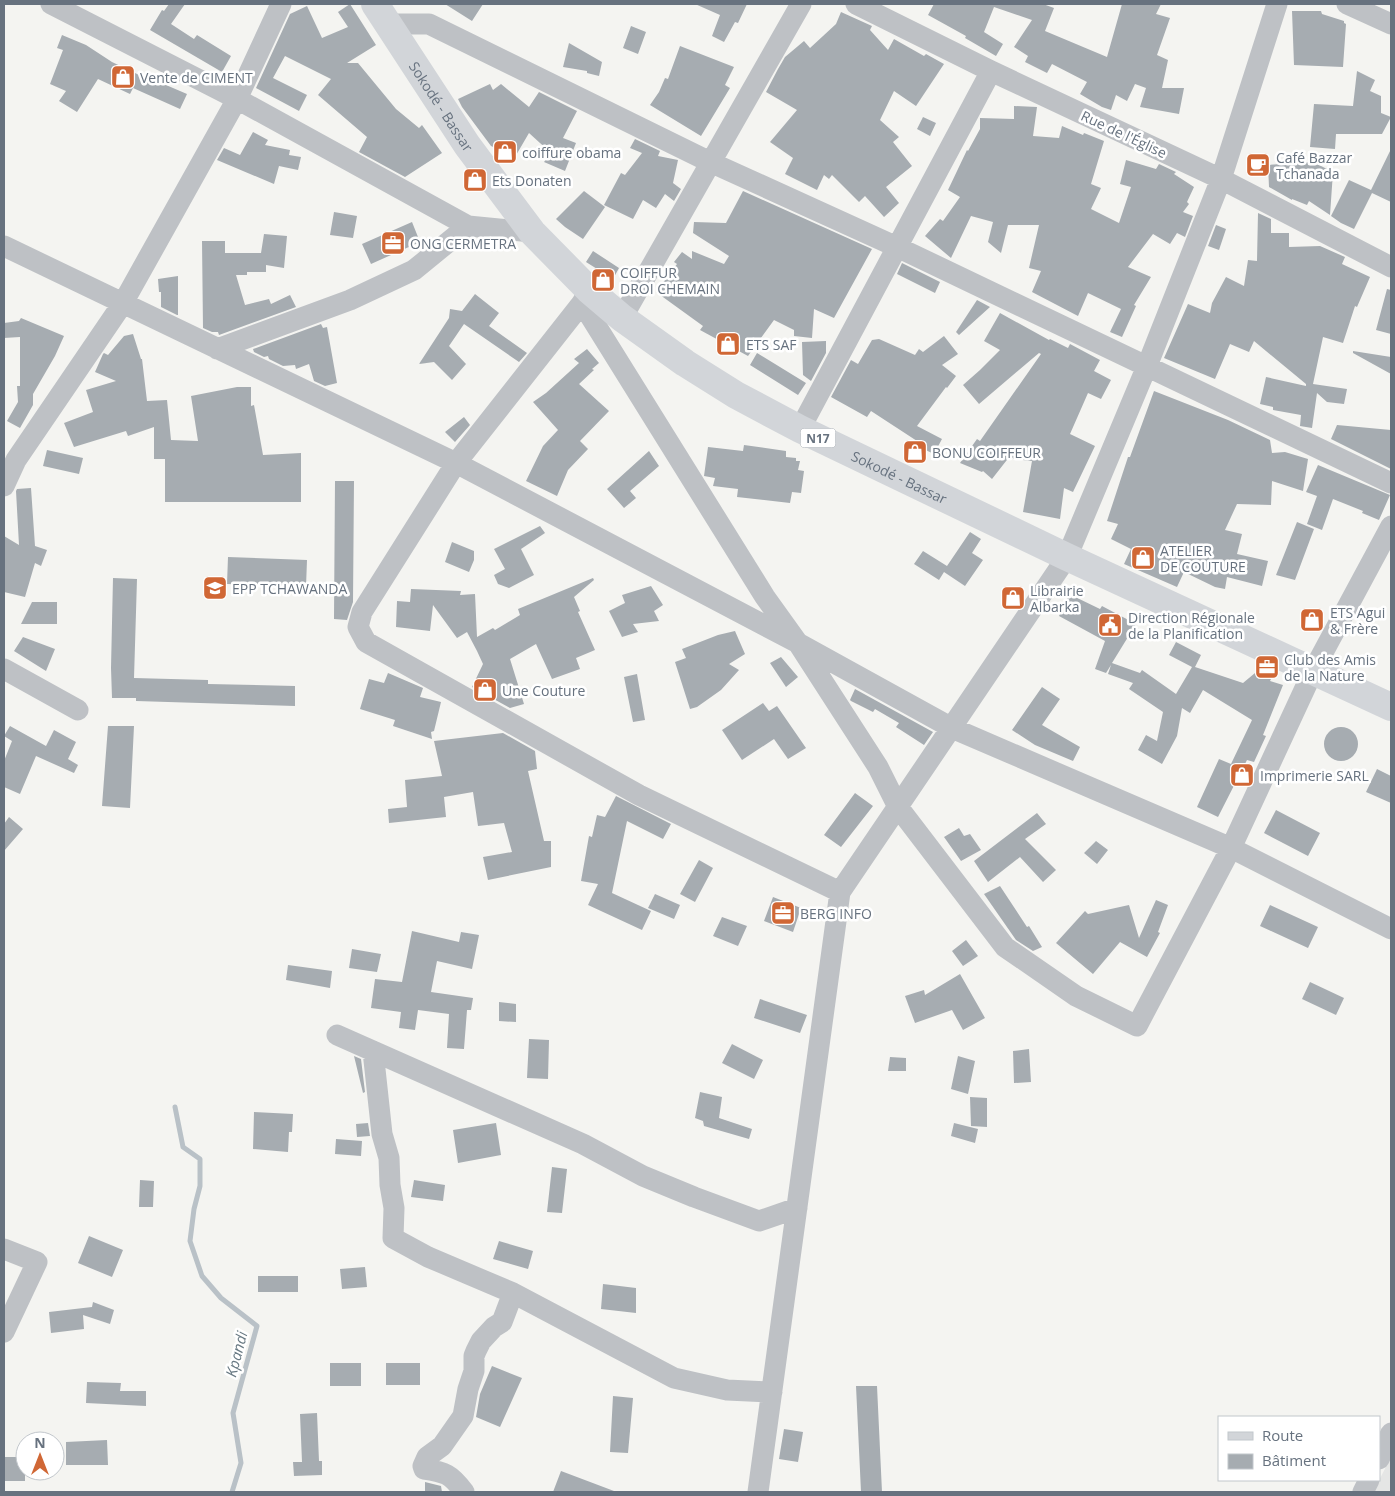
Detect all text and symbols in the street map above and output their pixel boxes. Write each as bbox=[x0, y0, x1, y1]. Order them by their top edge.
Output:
street label: Sokodé - Bassar bbox=[405, 58, 478, 155]
shop icon: Vente de CIMENT bbox=[110, 64, 136, 90]
place label: Vente de CIMENT bbox=[140, 68, 253, 87]
street label: Rue de l'Église bbox=[1078, 106, 1170, 162]
shop icon: coiffure obama bbox=[492, 139, 518, 165]
place label: coiffure obama bbox=[522, 143, 621, 162]
place label: Café Bazzar Tchanada bbox=[1276, 148, 1353, 183]
cafe icon: Café Bazzar Tchanada bbox=[1245, 152, 1271, 178]
shop icon: Ets Donaten bbox=[462, 167, 488, 193]
place label: Ets Donaten bbox=[492, 171, 571, 190]
office icon: ONG CERMETRA bbox=[380, 230, 406, 256]
place label: ONG CERMETRA bbox=[410, 234, 516, 253]
place label: COIFFUR DROI CHEMAIN bbox=[620, 263, 720, 298]
shop icon: COIFFUR DROI CHEMAIN bbox=[590, 267, 616, 293]
shop icon: ETS SAF bbox=[715, 331, 741, 357]
place label: ETS SAF bbox=[746, 335, 797, 354]
road number: N17 bbox=[800, 428, 836, 448]
shop icon: BONU COIFFEUR bbox=[902, 439, 928, 465]
place label: BONU COIFFEUR bbox=[932, 443, 1041, 462]
street label: Sokodé - Bassar bbox=[849, 446, 951, 508]
place label: ATELIER DE COUTURE bbox=[1160, 541, 1246, 576]
shop icon: ATELIER DE COUTURE bbox=[1130, 545, 1156, 571]
school or university icon: EPP TCHAWANDA bbox=[202, 575, 228, 601]
place label: EPP TCHAWANDA bbox=[232, 579, 347, 598]
place label: Librairie Albarka bbox=[1030, 581, 1084, 616]
shop icon: Librairie Albarka bbox=[1000, 585, 1026, 611]
place label: ETS Agui & Frère bbox=[1330, 603, 1385, 638]
shop icon: ETS Agui & Frère bbox=[1299, 607, 1325, 633]
place label: Direction Régionale de la Planification bbox=[1128, 608, 1255, 643]
public building icon: Direction Régionale de la Planification bbox=[1097, 612, 1123, 638]
place label: Club des Amis de la Nature bbox=[1284, 650, 1376, 685]
office icon: Club des Amis de la Nature bbox=[1254, 654, 1280, 680]
shop icon: Une Couture bbox=[472, 677, 498, 703]
place label: Une Couture bbox=[502, 681, 585, 700]
shop icon: Imprimerie SARL bbox=[1229, 762, 1255, 788]
place label: Imprimerie SARL bbox=[1260, 766, 1369, 785]
office icon: BERG INFO bbox=[770, 900, 796, 926]
place label: BERG INFO bbox=[800, 904, 872, 923]
water label: Kpandi bbox=[220, 1329, 252, 1379]
legend bbox=[1218, 1416, 1380, 1481]
text: Route bbox=[1262, 1425, 1303, 1445]
north arrow bbox=[15, 1431, 65, 1481]
text: N bbox=[34, 1433, 46, 1452]
text: Bâtiment bbox=[1262, 1450, 1326, 1470]

